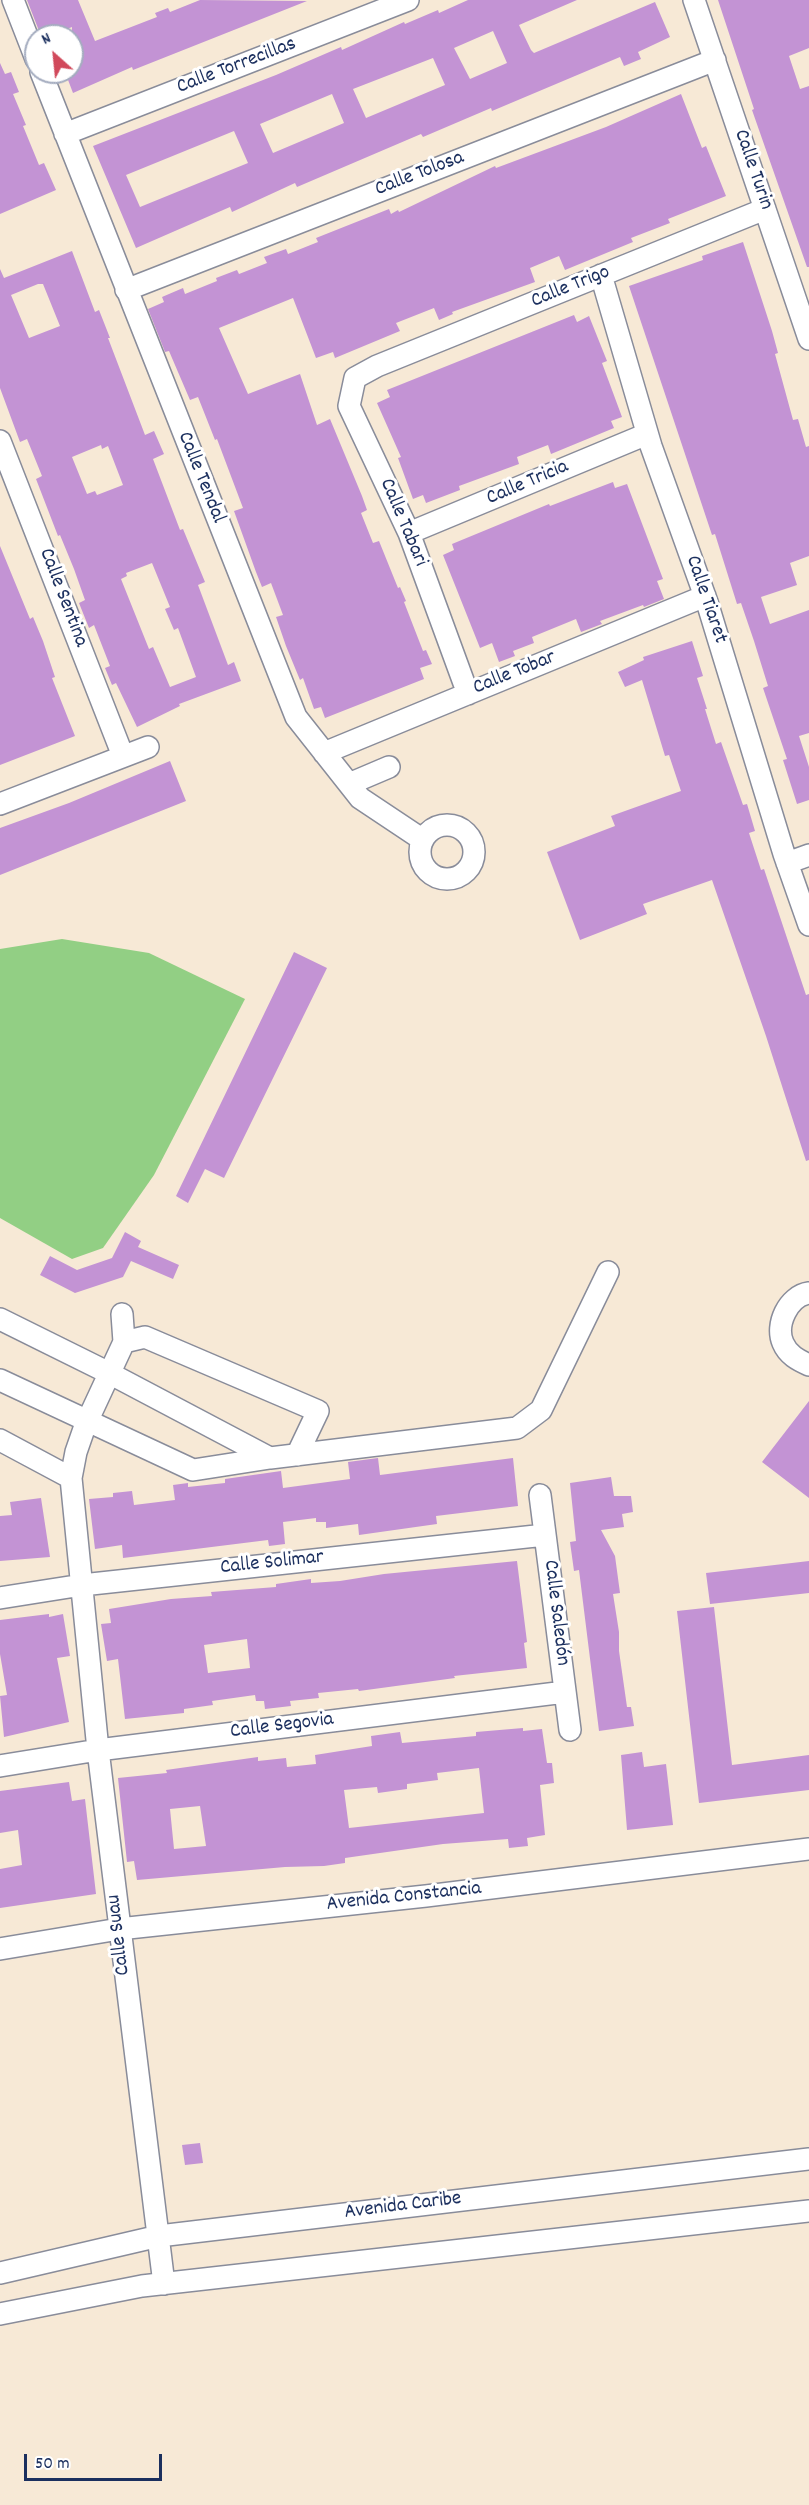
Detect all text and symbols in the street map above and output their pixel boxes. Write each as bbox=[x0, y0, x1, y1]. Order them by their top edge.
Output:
north arrow bbox=[24, 24, 84, 84]
text: N bbox=[38, 27, 55, 51]
street label: Calle Torrecillas bbox=[174, 33, 300, 101]
street label: Calle Turin bbox=[727, 127, 777, 213]
street label: Calle Tolosa bbox=[372, 147, 468, 203]
street label: Calle Trigo bbox=[528, 261, 614, 315]
street label: Calle Tendal bbox=[170, 429, 230, 527]
street label: Calle Tricia bbox=[483, 456, 573, 512]
street label: Calle Tabari bbox=[372, 475, 432, 571]
street label: Calle Sentina bbox=[32, 545, 92, 651]
street label: Calle Tiaret bbox=[678, 553, 732, 647]
street label: Calle Tobar bbox=[470, 646, 560, 702]
street label: Calle Solimar bbox=[219, 1546, 325, 1582]
street label: Calle Saledón bbox=[536, 1559, 574, 1667]
street label: Calle Segovia bbox=[229, 1708, 335, 1746]
street label: Avenida Constancia bbox=[326, 1877, 482, 1919]
street label: Calle Suau bbox=[103, 1893, 137, 1977]
street label: Avenida Caribe bbox=[343, 2187, 463, 2227]
scale bar bbox=[27, 2442, 165, 2480]
text: 50 m bbox=[35, 2452, 70, 2477]

